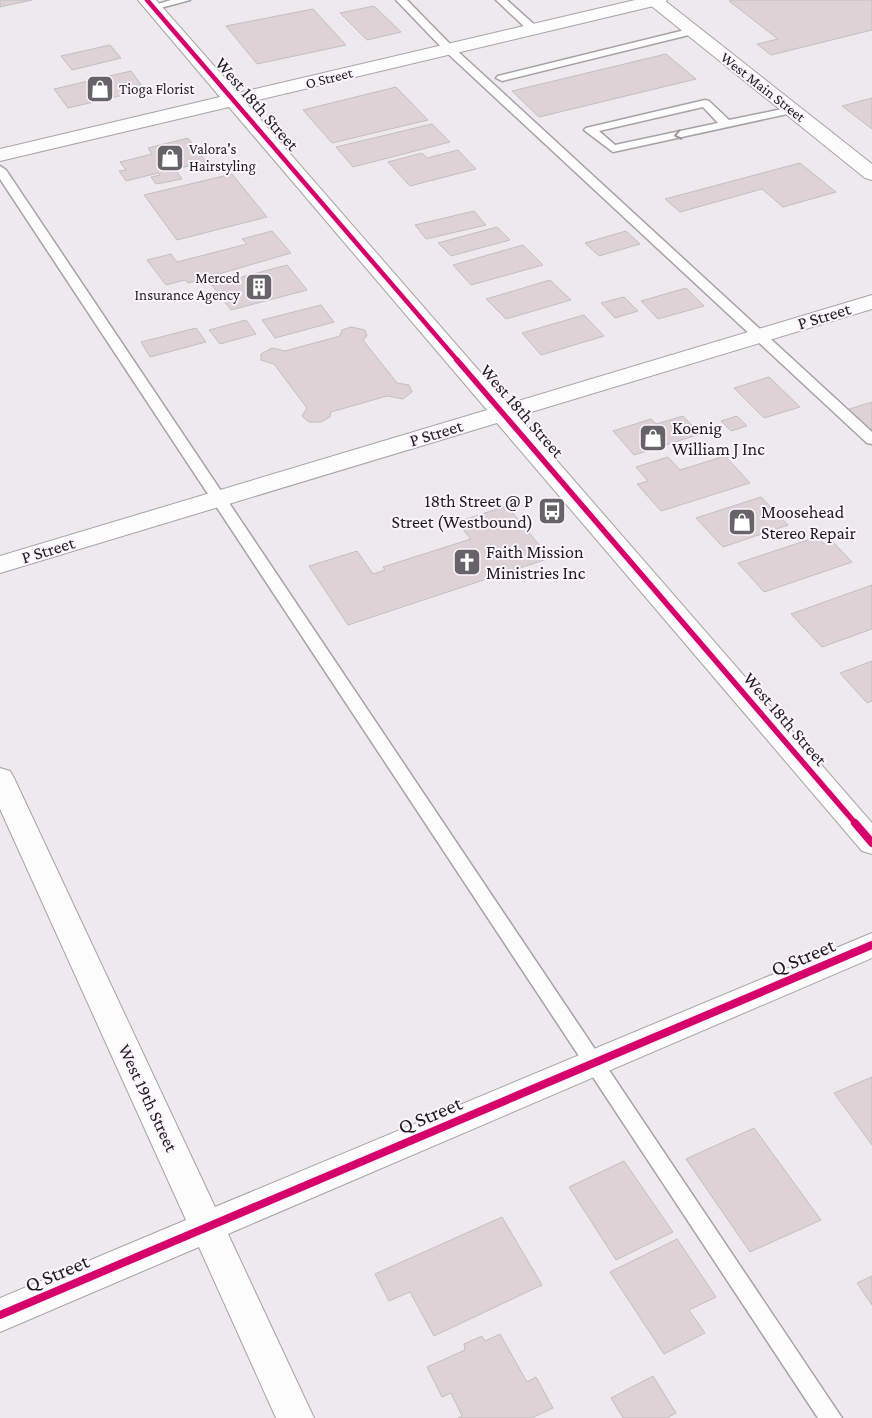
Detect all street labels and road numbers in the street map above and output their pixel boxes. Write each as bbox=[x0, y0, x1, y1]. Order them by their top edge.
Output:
street label: West Main Street bbox=[718, 49, 809, 126]
street label: West 18th Street bbox=[211, 53, 304, 155]
street label: O Street bbox=[304, 64, 355, 92]
street label: P Street bbox=[795, 298, 854, 334]
street label: West 18th Street bbox=[476, 360, 569, 462]
street label: P Street bbox=[407, 415, 466, 451]
street label: P Street bbox=[19, 532, 78, 568]
street label: West 18th Street bbox=[739, 668, 832, 770]
street label: Q Street bbox=[767, 932, 840, 981]
street label: West 19th Street bbox=[114, 1041, 182, 1156]
street label: Q Street bbox=[394, 1090, 467, 1139]
street label: Q Street bbox=[21, 1248, 94, 1297]

